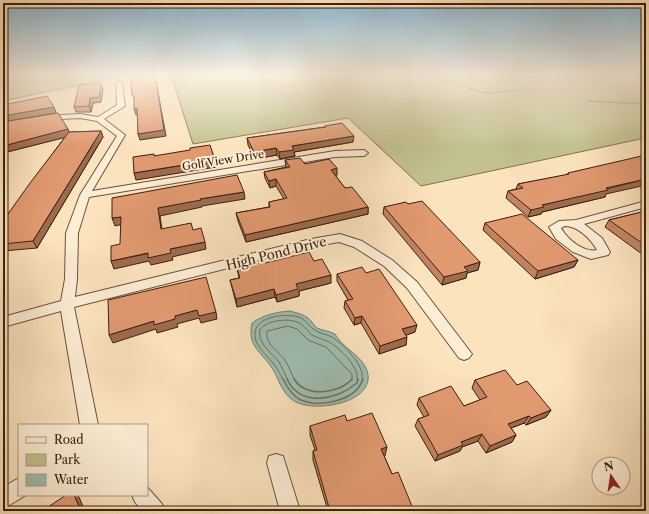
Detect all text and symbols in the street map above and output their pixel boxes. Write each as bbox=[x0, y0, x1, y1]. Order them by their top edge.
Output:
street label: Golf View Drive bbox=[181, 147, 265, 173]
street label: High Pond Drive bbox=[224, 233, 328, 273]
legend bbox=[18, 424, 148, 496]
text: Road bbox=[54, 432, 84, 447]
text: Park bbox=[54, 452, 81, 467]
north arrow bbox=[591, 456, 631, 496]
text: N bbox=[603, 458, 615, 474]
text: Water bbox=[53, 472, 88, 487]

